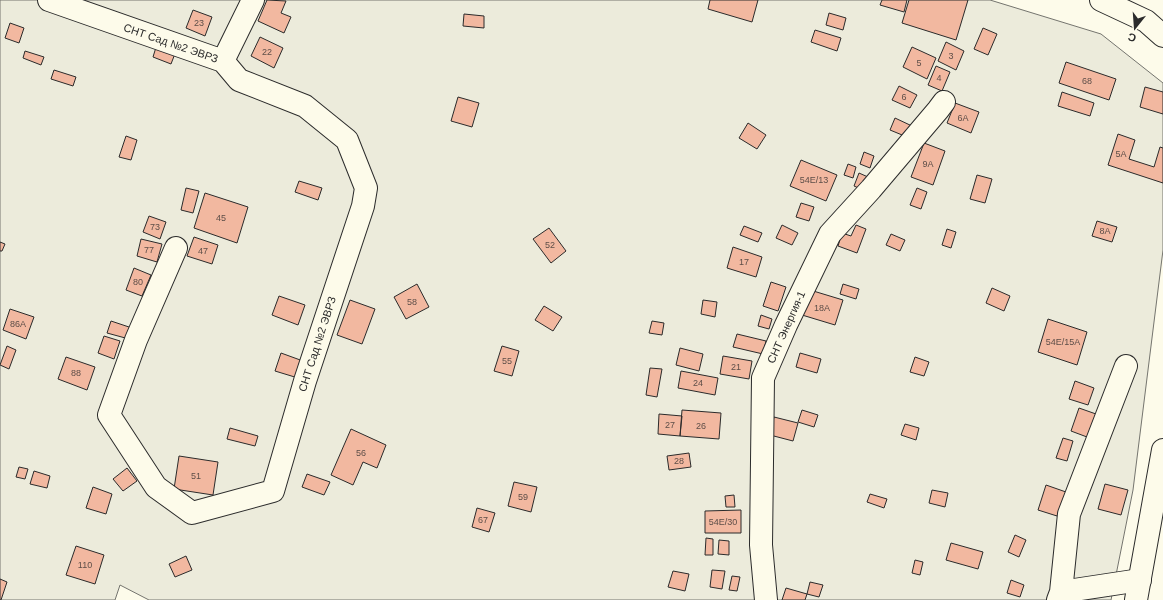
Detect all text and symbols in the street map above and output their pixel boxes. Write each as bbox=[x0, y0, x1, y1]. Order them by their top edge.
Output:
north arrow bbox=[1115, 8, 1155, 48]
house number: 23 bbox=[194, 18, 204, 28]
street label: СНТ Сад №2 ЭВРЗ bbox=[122, 21, 220, 65]
text: С bbox=[1126, 31, 1138, 44]
house number: 22 bbox=[262, 47, 272, 57]
house number: 3 bbox=[948, 51, 954, 61]
house number: 5 bbox=[916, 58, 922, 68]
house number: 4 bbox=[936, 73, 942, 83]
house number: 68 bbox=[1082, 76, 1092, 86]
house number: 6 bbox=[901, 92, 907, 102]
house number: 6А bbox=[957, 113, 969, 123]
house number: 5А bbox=[1115, 149, 1127, 159]
house number: 9А bbox=[922, 159, 934, 169]
house number: 54Е/13 bbox=[800, 175, 828, 185]
house number: 45 bbox=[216, 213, 226, 223]
house number: 73 bbox=[150, 222, 160, 232]
house number: 8А bbox=[1099, 226, 1111, 236]
house number: 52 bbox=[545, 240, 555, 250]
house number: 77 bbox=[144, 245, 154, 255]
house number: 47 bbox=[198, 246, 208, 256]
house number: 17 bbox=[739, 257, 749, 267]
house number: 80 bbox=[133, 277, 143, 287]
street label: СНТ Энергия-1 bbox=[765, 289, 807, 365]
street label: СНТ Сад №2 ЭВРЗ bbox=[296, 295, 338, 393]
house number: 58 bbox=[407, 297, 417, 307]
house number: 18А bbox=[814, 303, 830, 313]
house number: 86А bbox=[10, 319, 26, 329]
house number: 54Е/15А bbox=[1046, 337, 1080, 347]
house number: 55 bbox=[502, 356, 512, 366]
house number: 21 bbox=[731, 362, 741, 372]
house number: 88 bbox=[71, 368, 81, 378]
house number: 24 bbox=[693, 378, 703, 388]
house number: 27 bbox=[665, 420, 675, 430]
house number: 26 bbox=[696, 421, 706, 431]
house number: 56 bbox=[356, 448, 366, 458]
house number: 28 bbox=[674, 456, 684, 466]
house number: 51 bbox=[191, 471, 201, 481]
house number: 59 bbox=[518, 492, 528, 502]
house number: 67 bbox=[478, 515, 488, 525]
house number: 54Е/30 bbox=[709, 517, 737, 527]
house number: 110 bbox=[78, 560, 92, 570]

